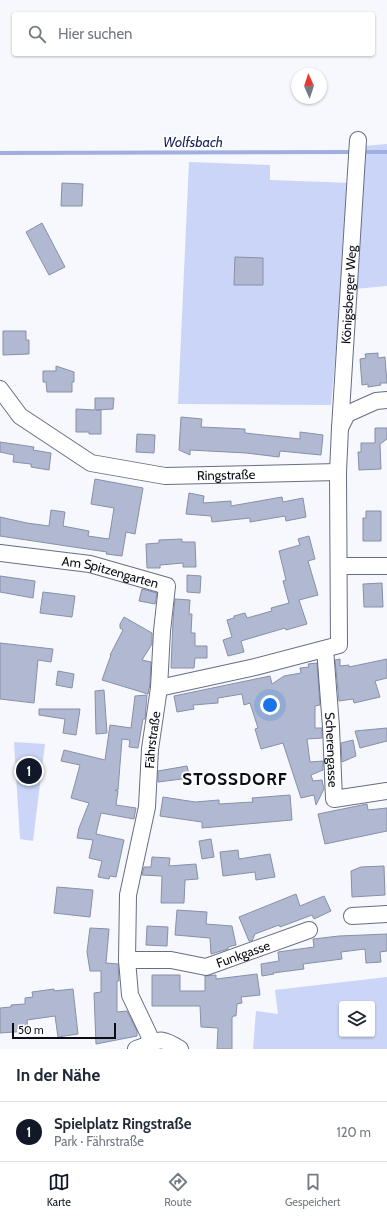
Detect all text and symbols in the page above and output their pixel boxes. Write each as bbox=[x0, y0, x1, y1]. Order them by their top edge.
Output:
search box bbox=[12, 12, 375, 56]
icon: search bbox=[26, 23, 48, 45]
text: Hier suchen bbox=[58, 25, 133, 43]
north arrow bbox=[291, 68, 327, 104]
water label: Wolfsbach bbox=[163, 133, 223, 151]
street label: Königsberger Weg bbox=[337, 244, 359, 345]
street label: Ringstraße bbox=[197, 466, 256, 483]
street label: Am Spitzengarten bbox=[61, 553, 160, 591]
your location bbox=[260, 695, 280, 715]
street label: Fährstraße bbox=[141, 710, 164, 769]
street label: Scherengasse bbox=[322, 712, 342, 788]
pin: 1 bbox=[16, 756, 42, 786]
district label: STOSSDORF bbox=[182, 769, 288, 789]
street label: Funkgasse bbox=[214, 937, 272, 971]
map controls bbox=[339, 1001, 375, 1037]
button: layers bbox=[339, 1001, 375, 1037]
scale bar bbox=[12, 1021, 116, 1040]
text: 50 m bbox=[18, 1023, 44, 1037]
text: In der Nähe bbox=[16, 1065, 100, 1085]
text: Spielplatz Ringstraße bbox=[54, 1115, 192, 1133]
text: 1 bbox=[27, 1124, 31, 1140]
text: 120 m bbox=[337, 1124, 371, 1140]
text: Park · Fährstraße bbox=[54, 1133, 144, 1149]
tab: Karte bbox=[47, 1171, 71, 1209]
tab: Route bbox=[164, 1171, 192, 1209]
tab: Gespeichert bbox=[285, 1171, 340, 1209]

